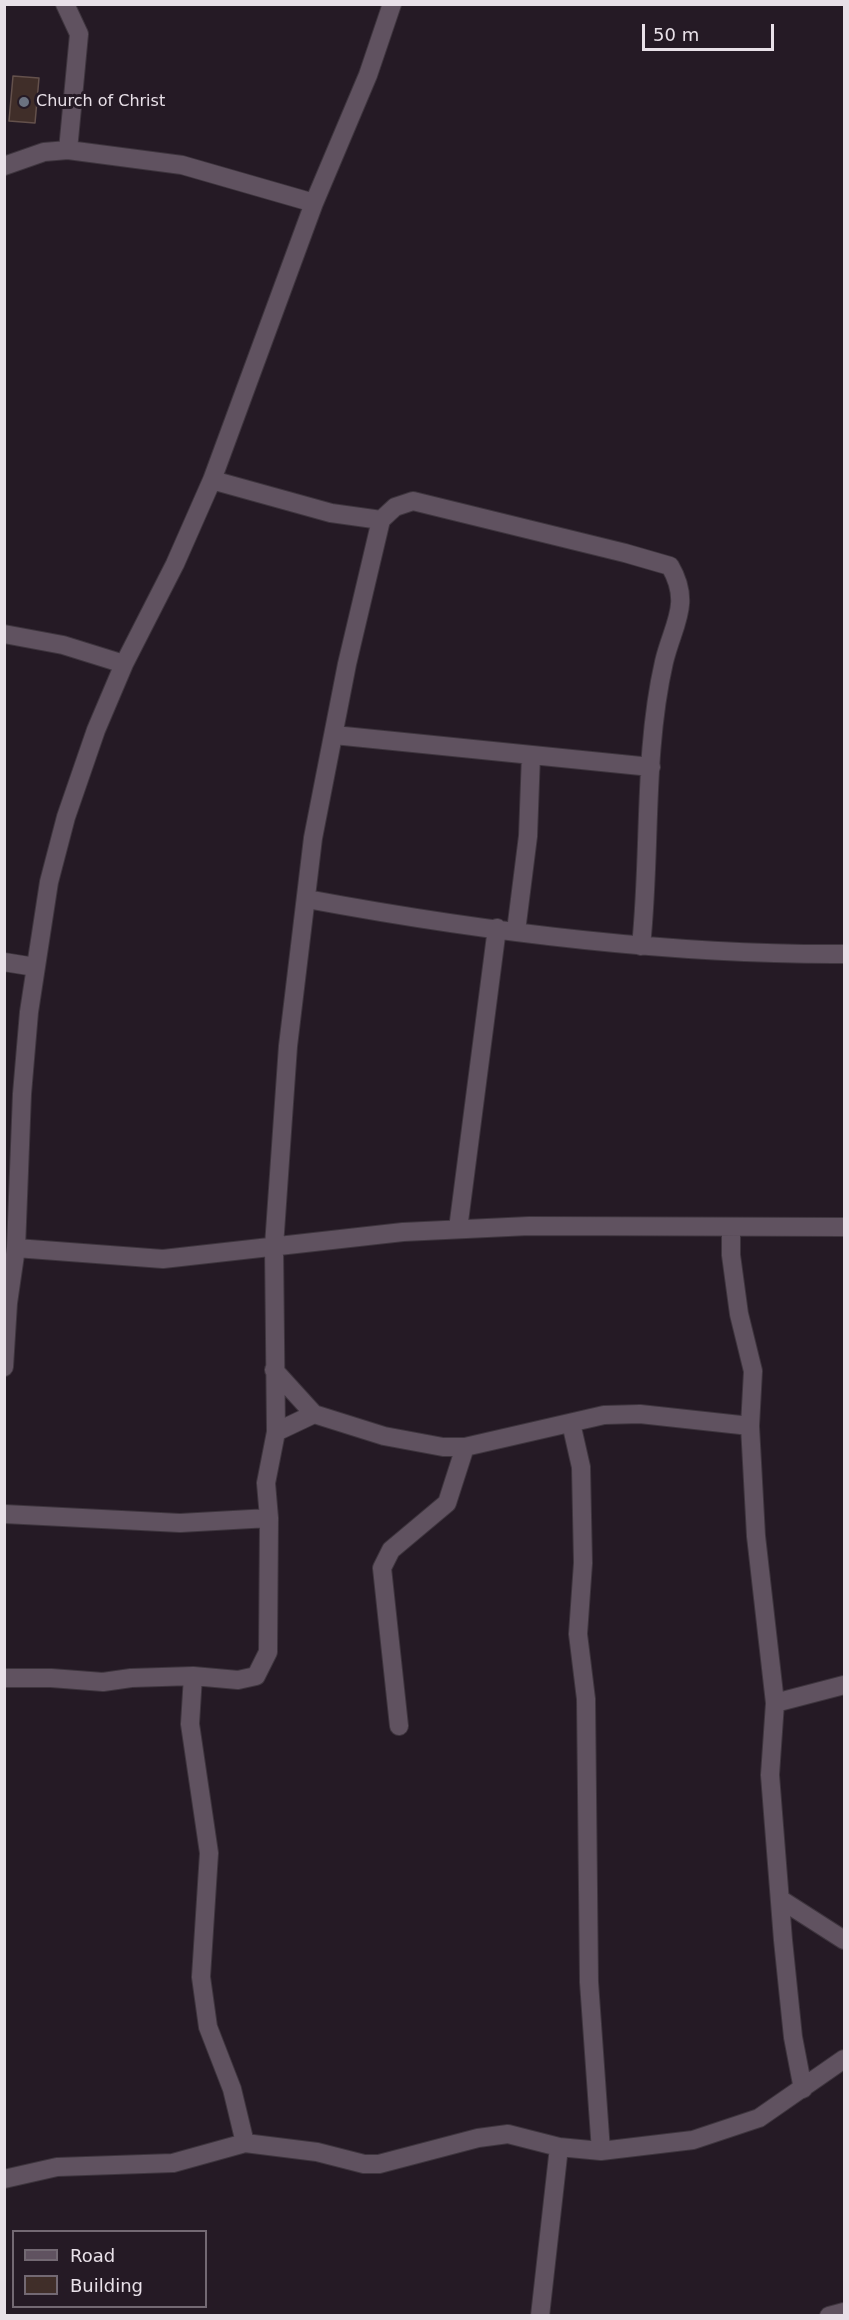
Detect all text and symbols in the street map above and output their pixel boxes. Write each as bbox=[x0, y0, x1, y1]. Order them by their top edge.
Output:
scale bar bbox=[645, 12, 777, 50]
text: 50 m bbox=[653, 24, 699, 45]
place label: Church of Christ bbox=[36, 92, 165, 112]
marker: Church of Christ bbox=[17, 95, 31, 109]
legend bbox=[12, 2230, 207, 2308]
text: Road bbox=[70, 2245, 115, 2266]
text: Building bbox=[70, 2275, 143, 2296]

